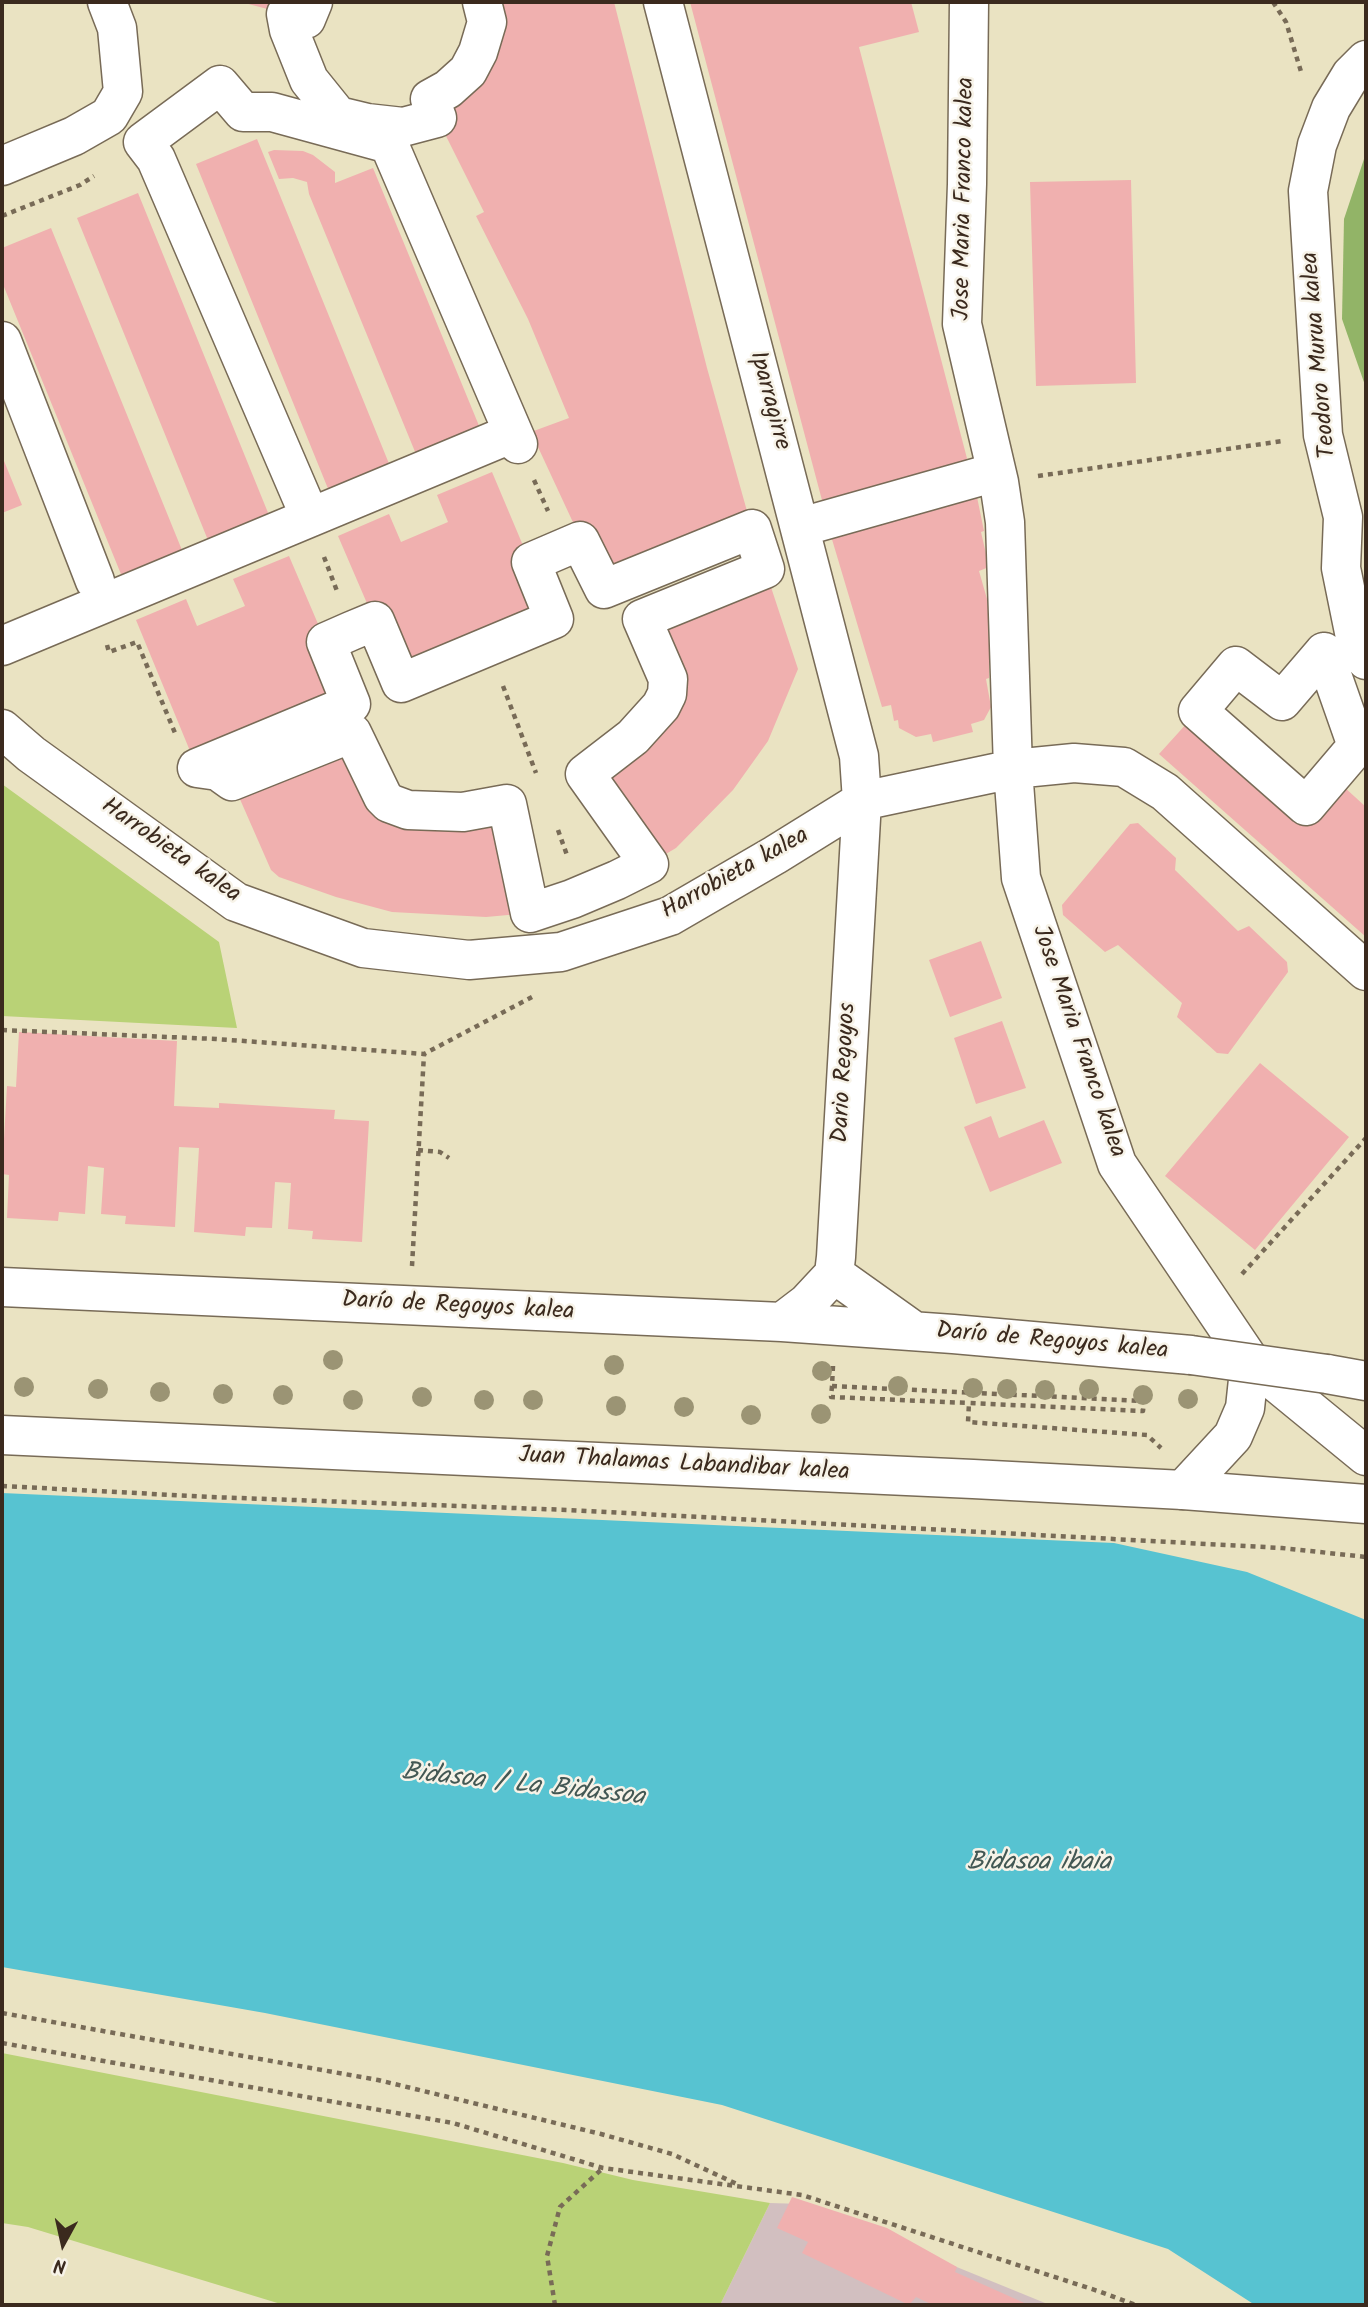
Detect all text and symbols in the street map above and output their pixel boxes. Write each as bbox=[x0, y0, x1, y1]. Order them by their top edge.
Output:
street label: Jose Maria Franco kalea bbox=[949, 77, 983, 321]
street label: Teodoro Murua kalea bbox=[1298, 251, 1344, 459]
street label: Iparragirre bbox=[741, 348, 795, 454]
street label: Harrobieta kalea bbox=[95, 793, 245, 911]
street label: Harrobieta kalea bbox=[657, 823, 815, 927]
street label: Jose Maria Franco kalea bbox=[1024, 922, 1130, 1162]
street label: Dario Regoyos bbox=[828, 1002, 864, 1144]
street label: Darío de Regoyos kalea bbox=[341, 1288, 575, 1328]
street label: Darío de Regoyos kalea bbox=[935, 1319, 1169, 1367]
street label: Juan Thalamas Labandibar kalea bbox=[518, 1443, 850, 1489]
water label: Bidasoa / La Bidassoa bbox=[400, 1759, 646, 1815]
water label: Bidasoa ibaia bbox=[967, 1849, 1111, 1881]
north arrow bbox=[28, 2209, 98, 2279]
text: N bbox=[52, 2249, 68, 2280]

